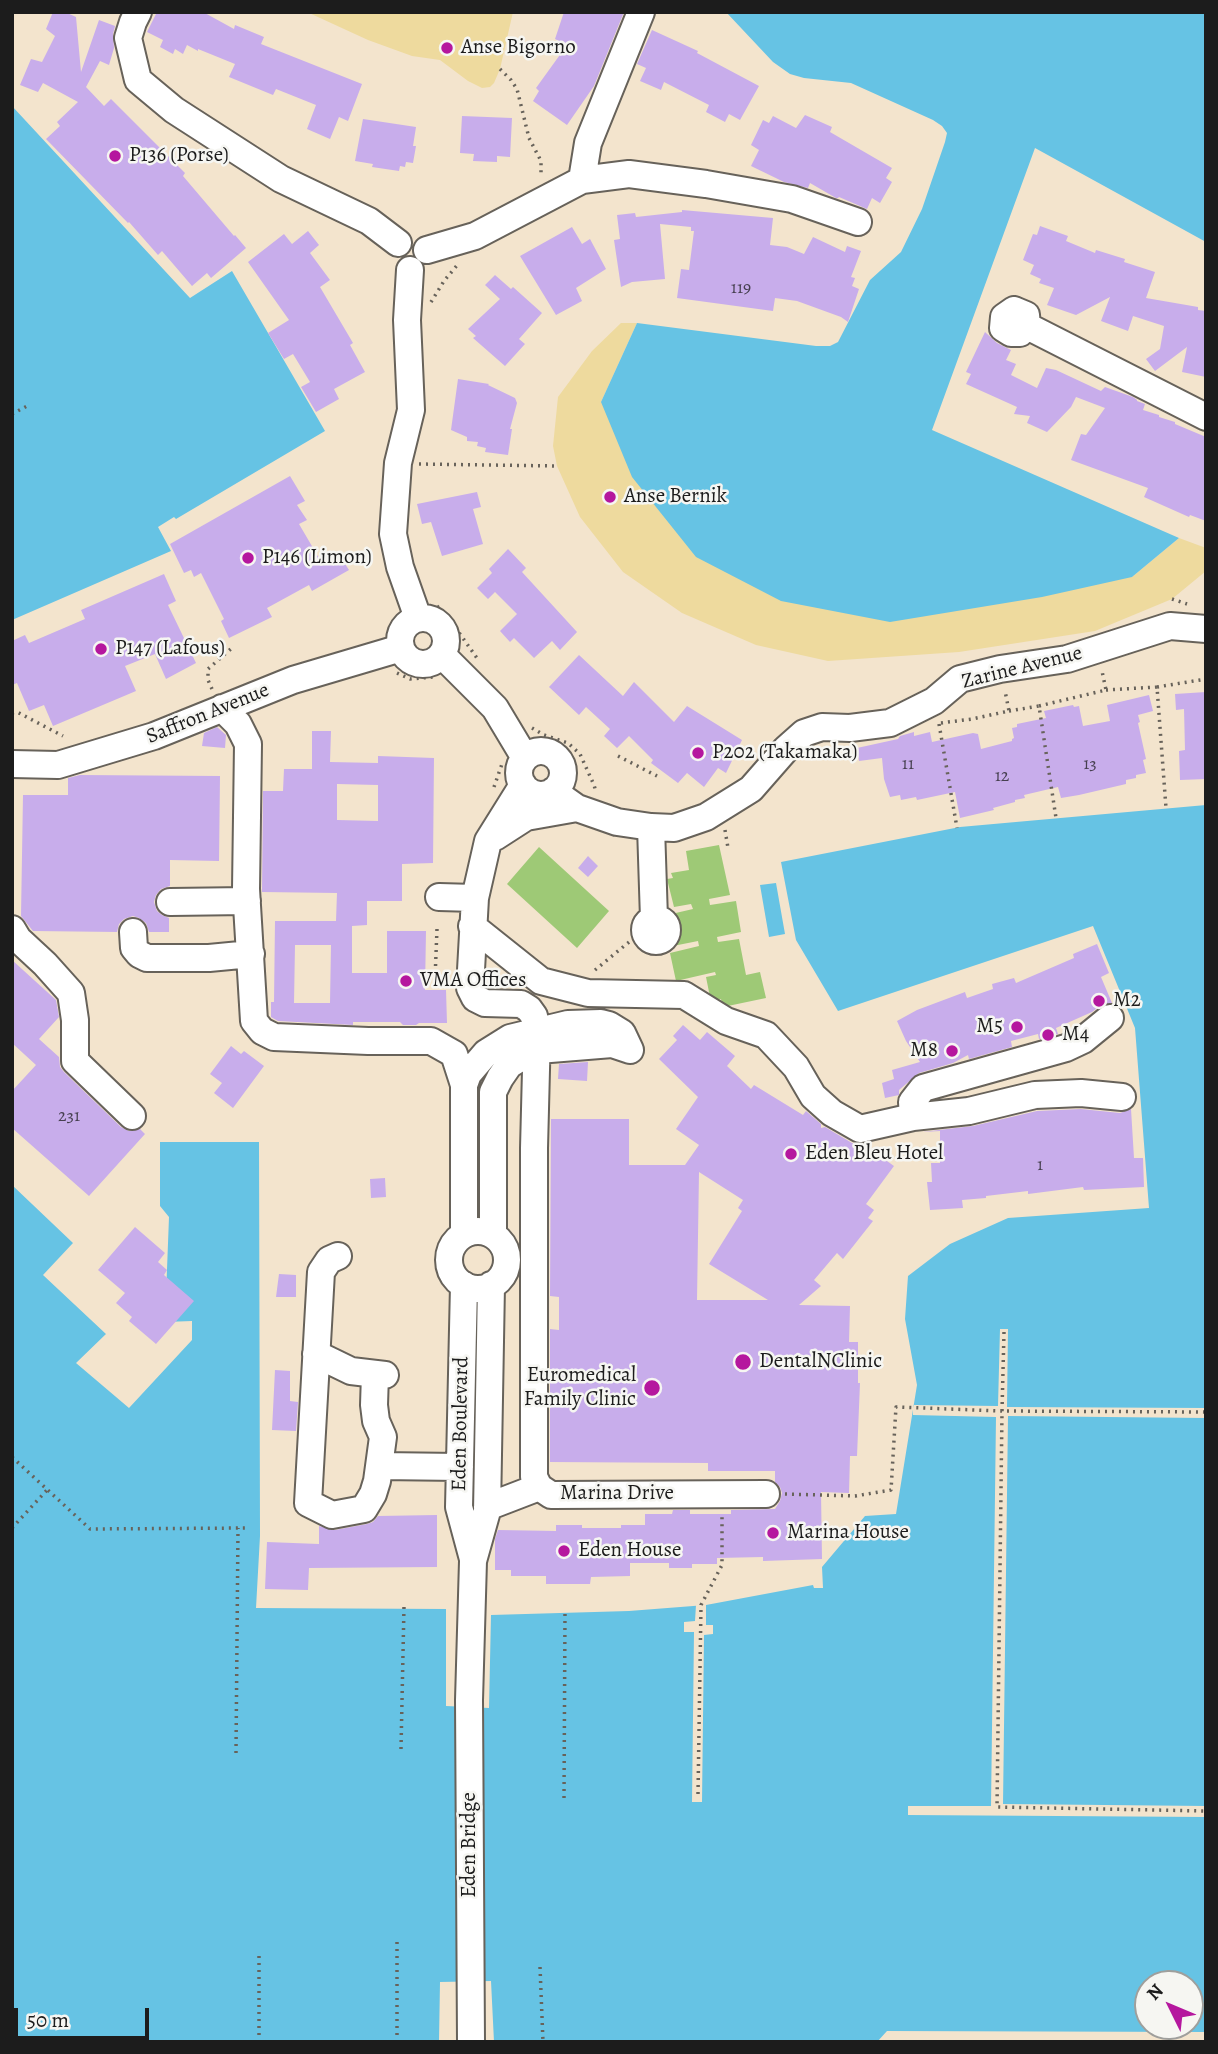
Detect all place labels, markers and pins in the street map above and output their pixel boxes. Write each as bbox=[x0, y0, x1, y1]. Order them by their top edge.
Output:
place label: Anse Bigorno bbox=[461, 35, 576, 61]
marker: Anse Bigorno bbox=[439, 40, 455, 56]
place label: P136 (Porse) bbox=[129, 143, 229, 169]
marker: P136 (Porse) bbox=[107, 148, 123, 164]
place label: Anse Bernik bbox=[624, 484, 727, 510]
marker: Anse Bernik bbox=[602, 489, 618, 505]
place label: P146 (Limon) bbox=[262, 545, 372, 571]
marker: P146 (Limon) bbox=[240, 550, 256, 566]
place label: P147 (Lafous) bbox=[115, 636, 225, 662]
marker: P147 (Lafous) bbox=[93, 641, 109, 657]
place label: P202 (Takamaka) bbox=[712, 740, 857, 766]
marker: P202 (Takamaka) bbox=[690, 745, 706, 761]
place label: VMA Offices bbox=[420, 968, 526, 994]
marker: VMA Offices bbox=[398, 973, 414, 989]
place label: M2 bbox=[1113, 988, 1141, 1014]
marker: M2 bbox=[1091, 993, 1107, 1009]
place label: M5 bbox=[976, 1014, 1003, 1040]
marker: M5 bbox=[1009, 1019, 1025, 1035]
place label: M4 bbox=[1062, 1022, 1089, 1048]
marker: M4 bbox=[1040, 1027, 1056, 1043]
place label: M8 bbox=[910, 1038, 938, 1064]
marker: M8 bbox=[944, 1043, 960, 1059]
place label: Eden Bleu Hotel bbox=[805, 1141, 943, 1167]
marker: Eden Bleu Hotel bbox=[783, 1146, 799, 1162]
place label: DentalNClinic bbox=[759, 1349, 882, 1375]
marker: DentalNClinic bbox=[733, 1352, 753, 1372]
place label: Euromedical Family Clinic bbox=[524, 1363, 636, 1413]
marker: Euromedical Family Clinic bbox=[642, 1378, 662, 1398]
place label: Marina House bbox=[787, 1520, 909, 1546]
marker: Marina House bbox=[765, 1525, 781, 1541]
place label: Eden House bbox=[578, 1538, 681, 1564]
marker: Eden House bbox=[556, 1543, 572, 1559]

